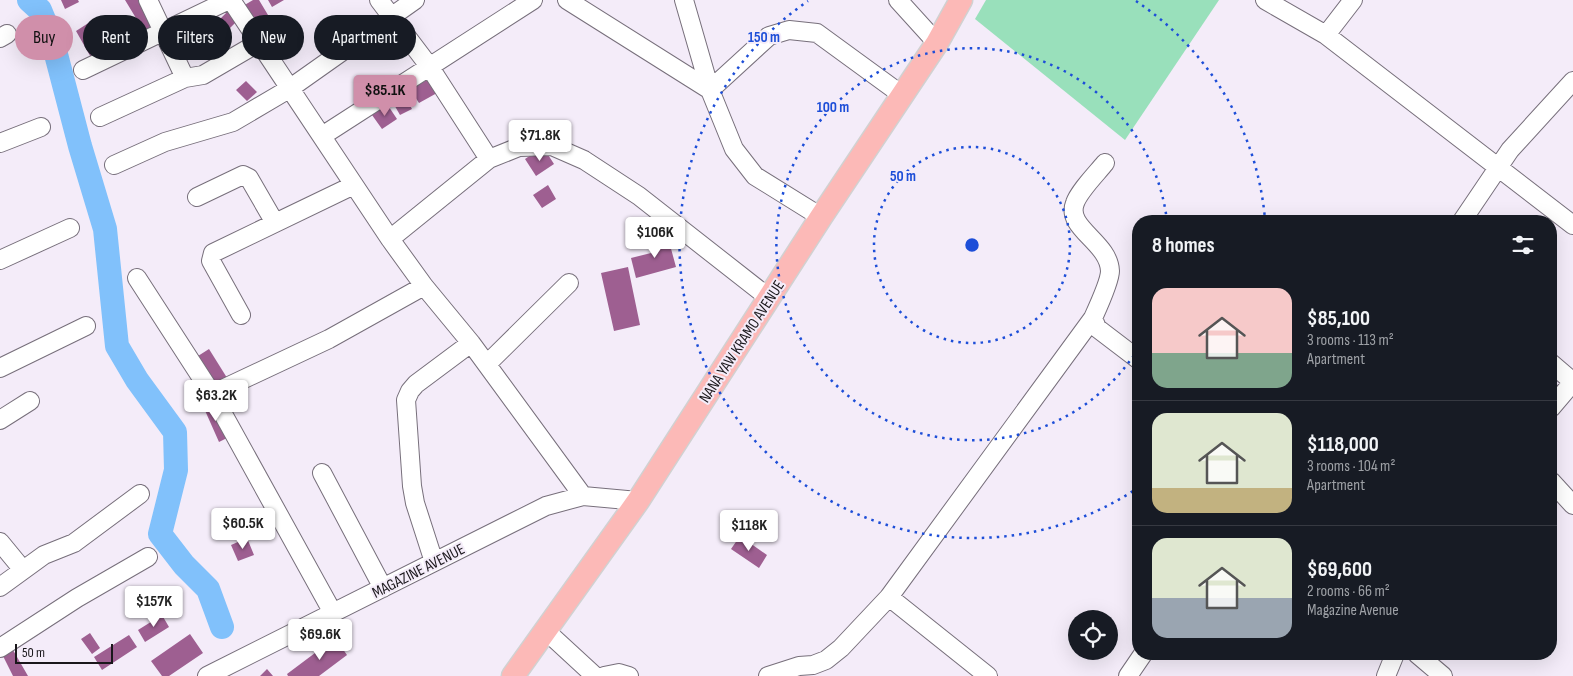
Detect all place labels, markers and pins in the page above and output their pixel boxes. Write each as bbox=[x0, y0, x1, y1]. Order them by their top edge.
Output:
pin: $85.1K bbox=[344, 74, 426, 117]
pin: $71.8K bbox=[499, 120, 581, 162]
pin: $106K bbox=[620, 216, 690, 259]
centre of rings bbox=[963, 236, 981, 254]
pin: $63.2K bbox=[175, 380, 257, 422]
pin: $60.5K bbox=[202, 508, 284, 550]
pin: $118K bbox=[714, 510, 784, 552]
pin: $157K bbox=[119, 586, 189, 628]
pin: $69.6K bbox=[279, 618, 361, 661]

